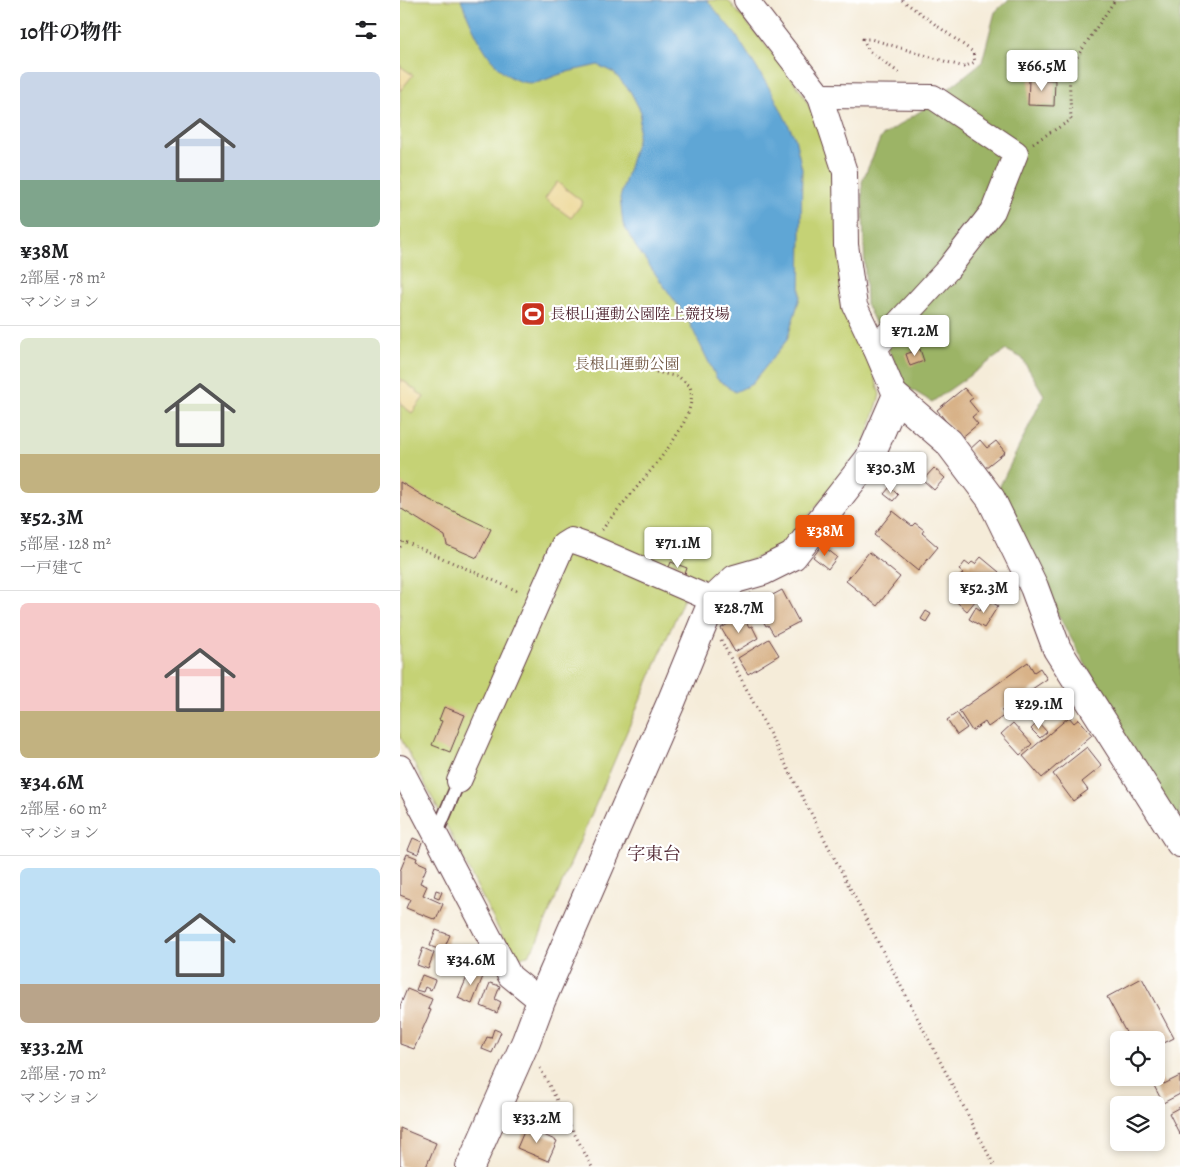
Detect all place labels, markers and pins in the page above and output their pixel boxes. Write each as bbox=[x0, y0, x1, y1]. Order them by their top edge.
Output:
pin: ¥66.5M bbox=[1001, 49, 1083, 92]
sports icon: 長根山運動公園陸上競技場 bbox=[520, 301, 546, 327]
place label: 長根山運動公園陸上競技場 bbox=[550, 304, 730, 324]
pin: ¥71.2M bbox=[874, 314, 956, 357]
pin: ¥30.3M bbox=[850, 452, 932, 494]
pin: ¥38M bbox=[795, 514, 855, 557]
pin: ¥71.1M bbox=[637, 526, 719, 569]
pin: ¥52.3M bbox=[943, 572, 1025, 614]
pin: ¥28.7M bbox=[698, 592, 780, 634]
pin: ¥29.1M bbox=[998, 688, 1080, 730]
pin: ¥34.6M bbox=[430, 944, 512, 986]
pin: ¥33.2M bbox=[496, 1102, 578, 1144]

